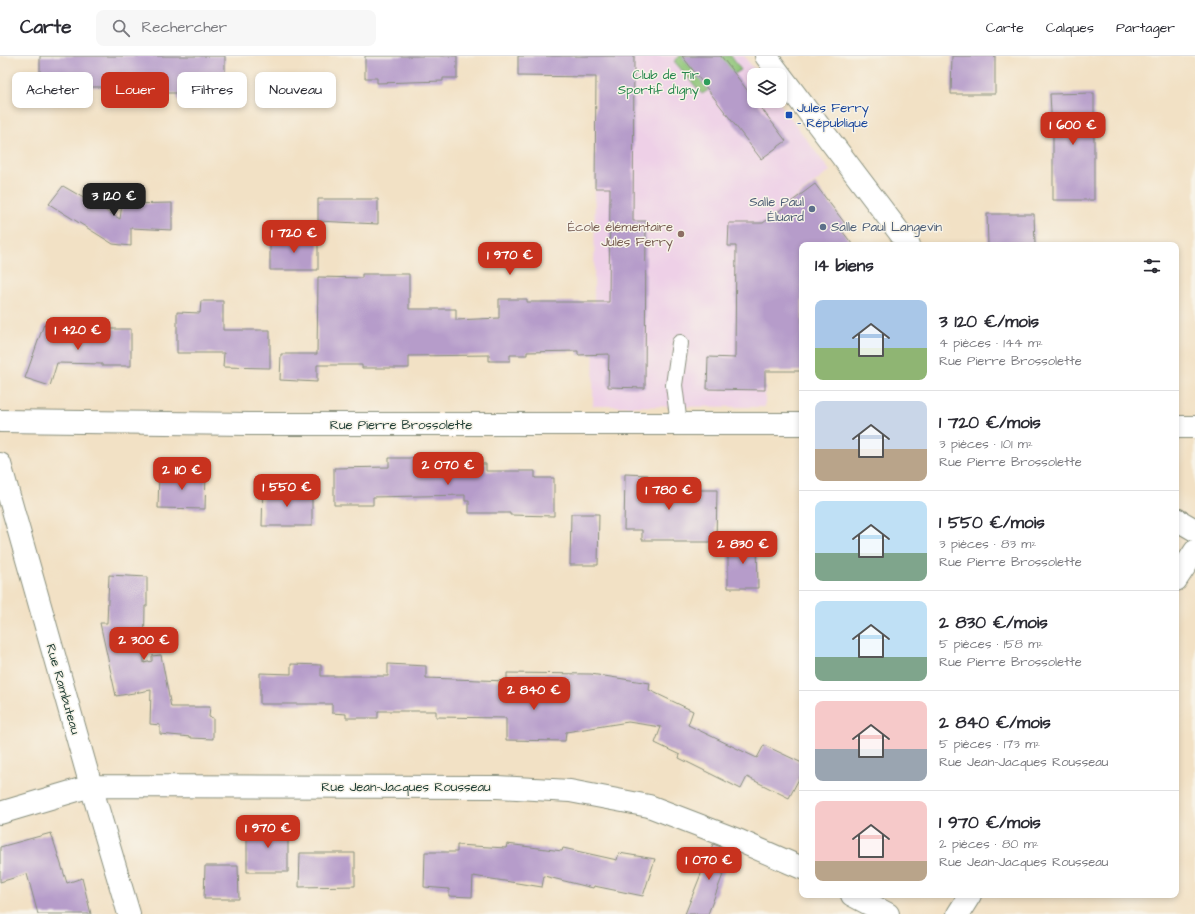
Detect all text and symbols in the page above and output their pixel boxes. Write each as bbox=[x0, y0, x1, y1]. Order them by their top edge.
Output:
search box bbox=[96, 10, 376, 46]
text: Carte bbox=[20, 14, 72, 41]
icon: search bbox=[110, 17, 132, 39]
text: Rechercher bbox=[142, 17, 227, 38]
text: Carte bbox=[986, 18, 1024, 38]
text: Calques bbox=[1046, 18, 1094, 38]
text: Partager bbox=[1116, 18, 1175, 38]
place label: Club de Tir Sportif d'Igny bbox=[618, 66, 699, 100]
map controls bbox=[747, 68, 787, 108]
button: layers bbox=[747, 68, 787, 108]
chip: Acheter bbox=[12, 72, 93, 108]
chip: Louer bbox=[101, 72, 169, 108]
chip: Filtres bbox=[177, 72, 247, 108]
chip: Nouveau bbox=[255, 72, 336, 108]
marker: Club de Tir Sportif d'Igny bbox=[702, 77, 712, 87]
place label: Jules Ferry - République bbox=[797, 99, 869, 132]
marker: Jules Ferry - République bbox=[784, 110, 794, 120]
pin: 1 600 € bbox=[1036, 112, 1110, 146]
text: 1 600 € bbox=[1050, 116, 1096, 134]
pin: 3 120 € bbox=[77, 183, 151, 217]
text: 3 120 € bbox=[92, 187, 136, 205]
place label: Salle Paul Éluard bbox=[749, 193, 804, 226]
marker: Salle Paul Éluard bbox=[807, 204, 817, 214]
place label: École élémentaire Jules Ferry bbox=[568, 218, 673, 252]
place label: Salle Paul Langevin bbox=[831, 218, 943, 237]
pin: 1 720 € bbox=[257, 220, 331, 254]
marker: Salle Paul Langevin bbox=[818, 222, 828, 232]
text: 1 720 € bbox=[271, 224, 317, 242]
marker: École élémentaire Jules Ferry bbox=[676, 229, 686, 239]
pin: 1 970 € bbox=[473, 242, 547, 276]
text: 1 970 € bbox=[487, 246, 533, 264]
text: 14 biens bbox=[815, 254, 874, 278]
icon: filters bbox=[1141, 255, 1163, 277]
text: 3 120 €/mois bbox=[939, 310, 1039, 334]
icon: home bbox=[847, 316, 895, 364]
pin: 1 420 € bbox=[41, 317, 115, 351]
text: 1 420 € bbox=[55, 321, 101, 339]
text: 4 pièces · 144 m² bbox=[939, 334, 1043, 352]
text: Rue Pierre Brossolette bbox=[939, 352, 1082, 370]
text: 1 720 €/mois bbox=[939, 411, 1041, 435]
street label: Rue Pierre Brossolette bbox=[330, 416, 472, 434]
icon: home bbox=[847, 417, 895, 465]
text: 3 pièces · 101 m² bbox=[939, 435, 1033, 453]
pin: 2 070 € bbox=[411, 452, 485, 486]
text: Rue Pierre Brossolette bbox=[939, 453, 1082, 471]
text: 2 070 € bbox=[422, 456, 474, 474]
pin: 2 110 € bbox=[145, 457, 219, 491]
text: 2 110 € bbox=[162, 461, 202, 479]
pin: 1 550 € bbox=[250, 474, 324, 508]
pin: 1 780 € bbox=[632, 477, 706, 511]
text: 1 550 € bbox=[262, 478, 312, 496]
text: 1 780 € bbox=[645, 481, 693, 499]
text: 1 550 €/mois bbox=[939, 511, 1045, 535]
icon: home bbox=[847, 517, 895, 565]
pin: 2 830 € bbox=[706, 531, 780, 565]
text: 2 830 € bbox=[717, 535, 769, 553]
text: 3 pièces · 83 m² bbox=[939, 535, 1036, 553]
text: Rue Pierre Brossolette bbox=[939, 553, 1082, 571]
text: 2 830 €/mois bbox=[939, 611, 1048, 635]
icon: home bbox=[847, 617, 895, 665]
pin: 2 300 € bbox=[107, 627, 181, 661]
text: 2 300 € bbox=[118, 631, 170, 649]
text: 5 pièces · 158 m² bbox=[939, 635, 1043, 653]
street label: Rue Rambuteau bbox=[41, 642, 85, 737]
text: Rue Pierre Brossolette bbox=[939, 653, 1082, 671]
pin: 2 840 € bbox=[497, 677, 571, 711]
text: 2 840 € bbox=[507, 681, 561, 699]
text: 2 840 €/mois bbox=[939, 711, 1051, 735]
icon: home bbox=[847, 717, 895, 765]
text: 5 pièces · 173 m² bbox=[939, 735, 1040, 753]
text: Rue Jean-Jacques Rousseau bbox=[939, 753, 1108, 771]
street label: Rue Jean-Jacques Rousseau bbox=[321, 778, 491, 796]
text: 1 970 €/mois bbox=[939, 811, 1041, 835]
pin: 1 970 € bbox=[231, 815, 305, 849]
icon: home bbox=[847, 817, 895, 865]
text: 1 970 € bbox=[245, 819, 291, 837]
text: 2 pièces · 80 m² bbox=[939, 835, 1039, 853]
pin: 1 070 € bbox=[672, 847, 746, 881]
text: 1 070 € bbox=[686, 851, 732, 869]
text: Rue Jean-Jacques Rousseau bbox=[939, 853, 1108, 871]

